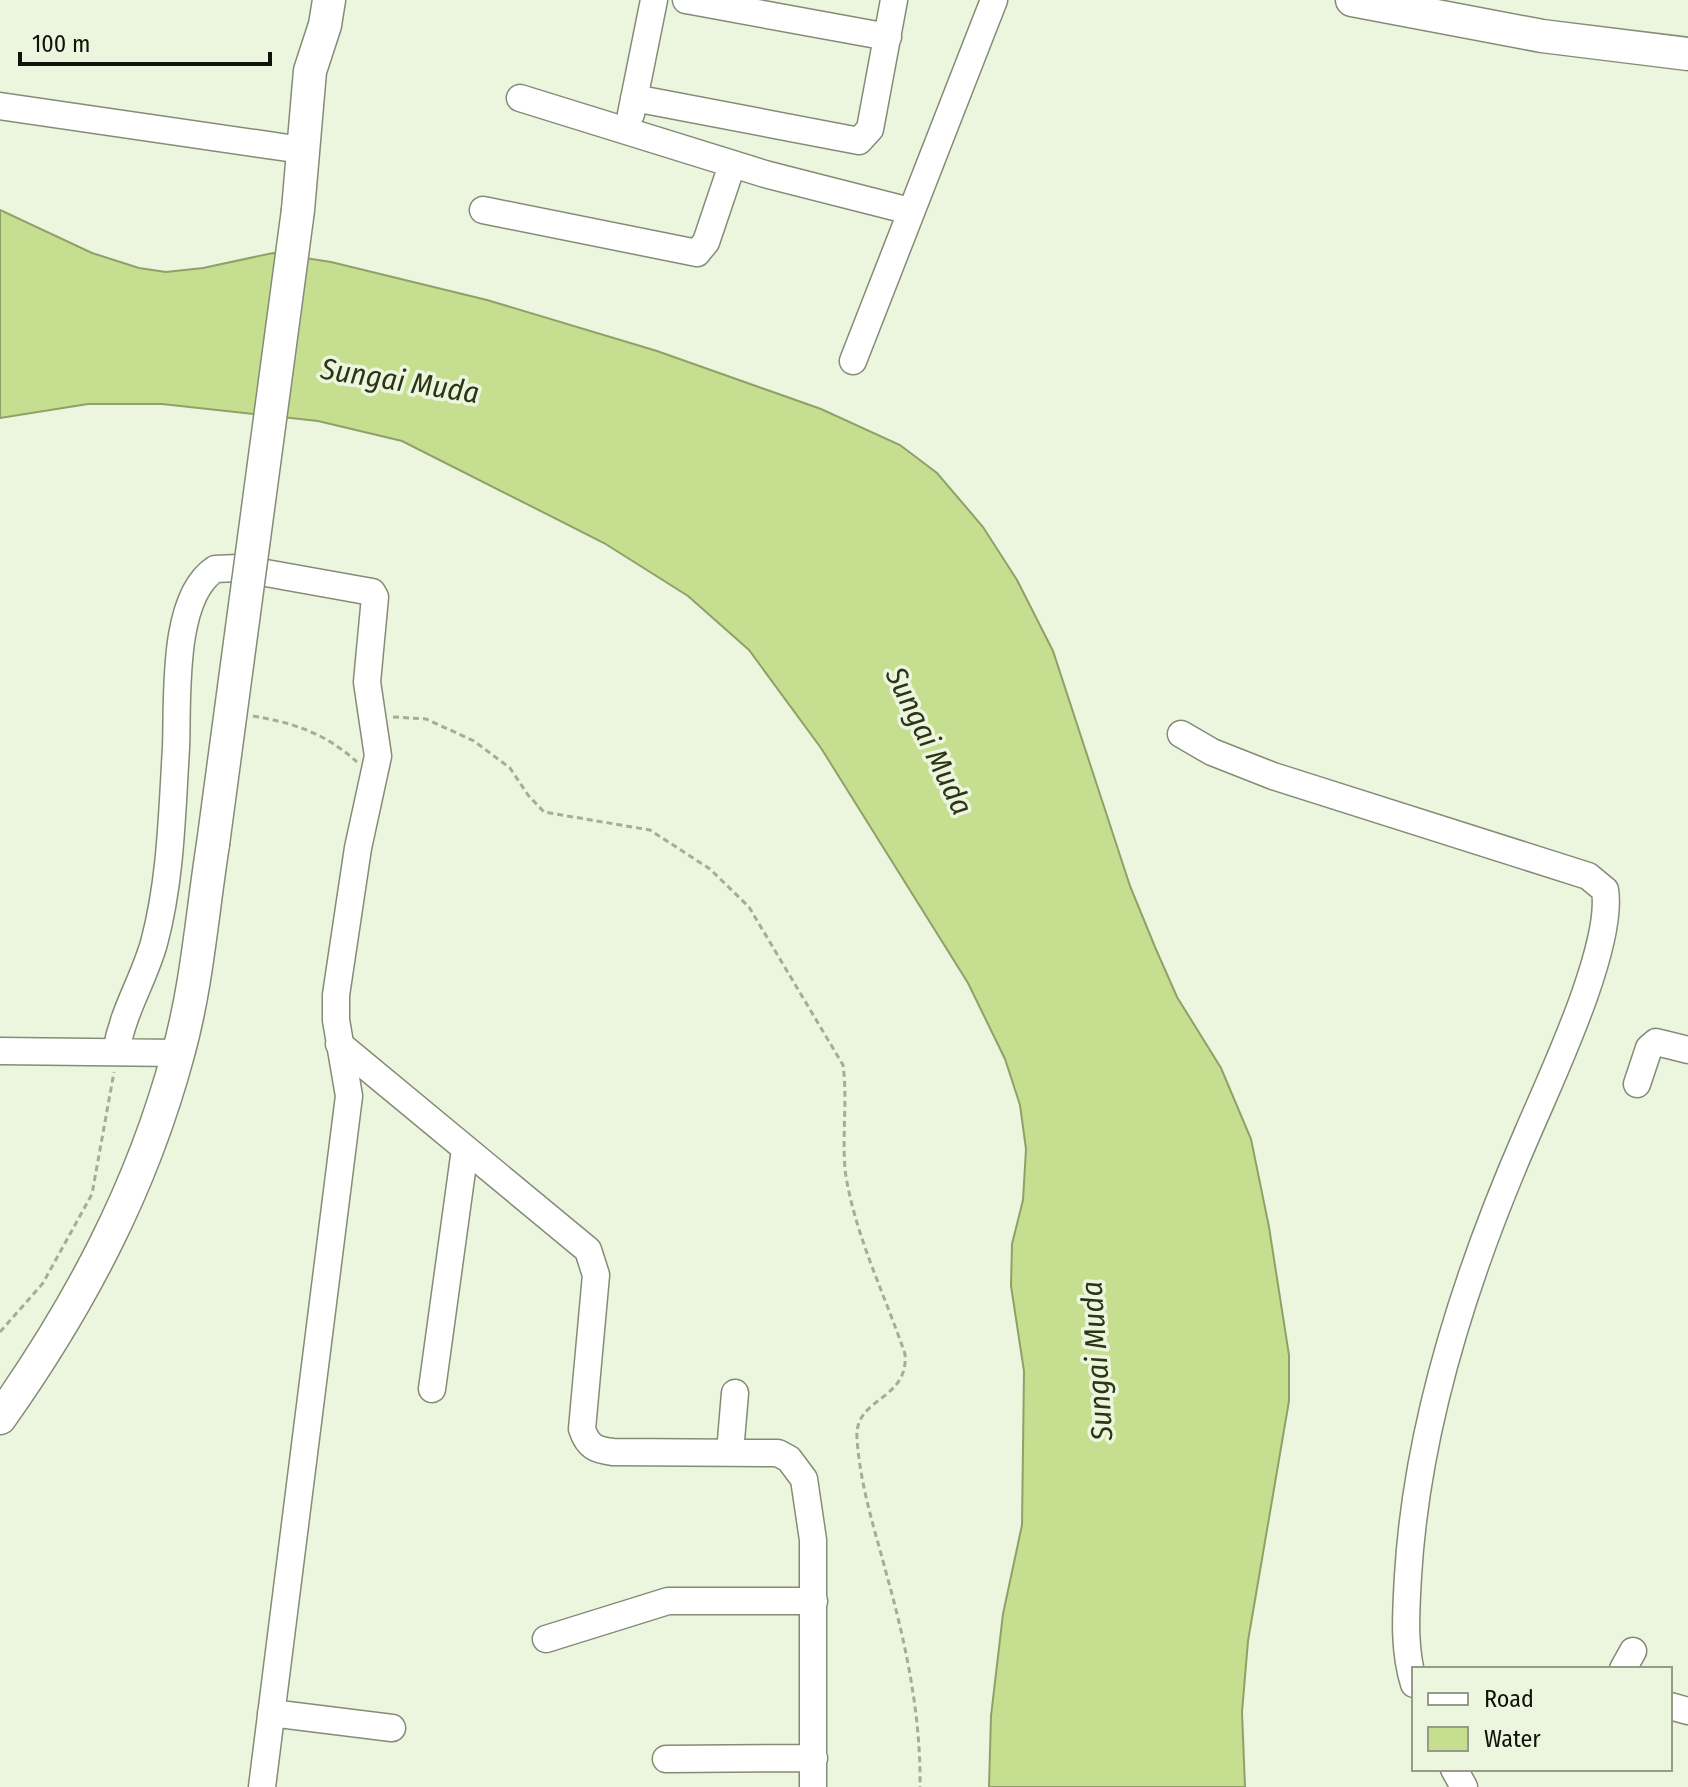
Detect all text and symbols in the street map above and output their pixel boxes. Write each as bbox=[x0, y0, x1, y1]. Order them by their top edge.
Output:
scale bar bbox=[20, 16, 270, 66]
text: 100 m bbox=[32, 30, 90, 58]
water label: Sungai Muda bbox=[317, 351, 482, 411]
water label: Sungai Muda bbox=[877, 660, 980, 821]
water label: Sungai Muda bbox=[1073, 1280, 1121, 1443]
legend bbox=[1412, 1667, 1672, 1771]
text: Road bbox=[1484, 1685, 1534, 1713]
text: Water bbox=[1484, 1725, 1541, 1753]

